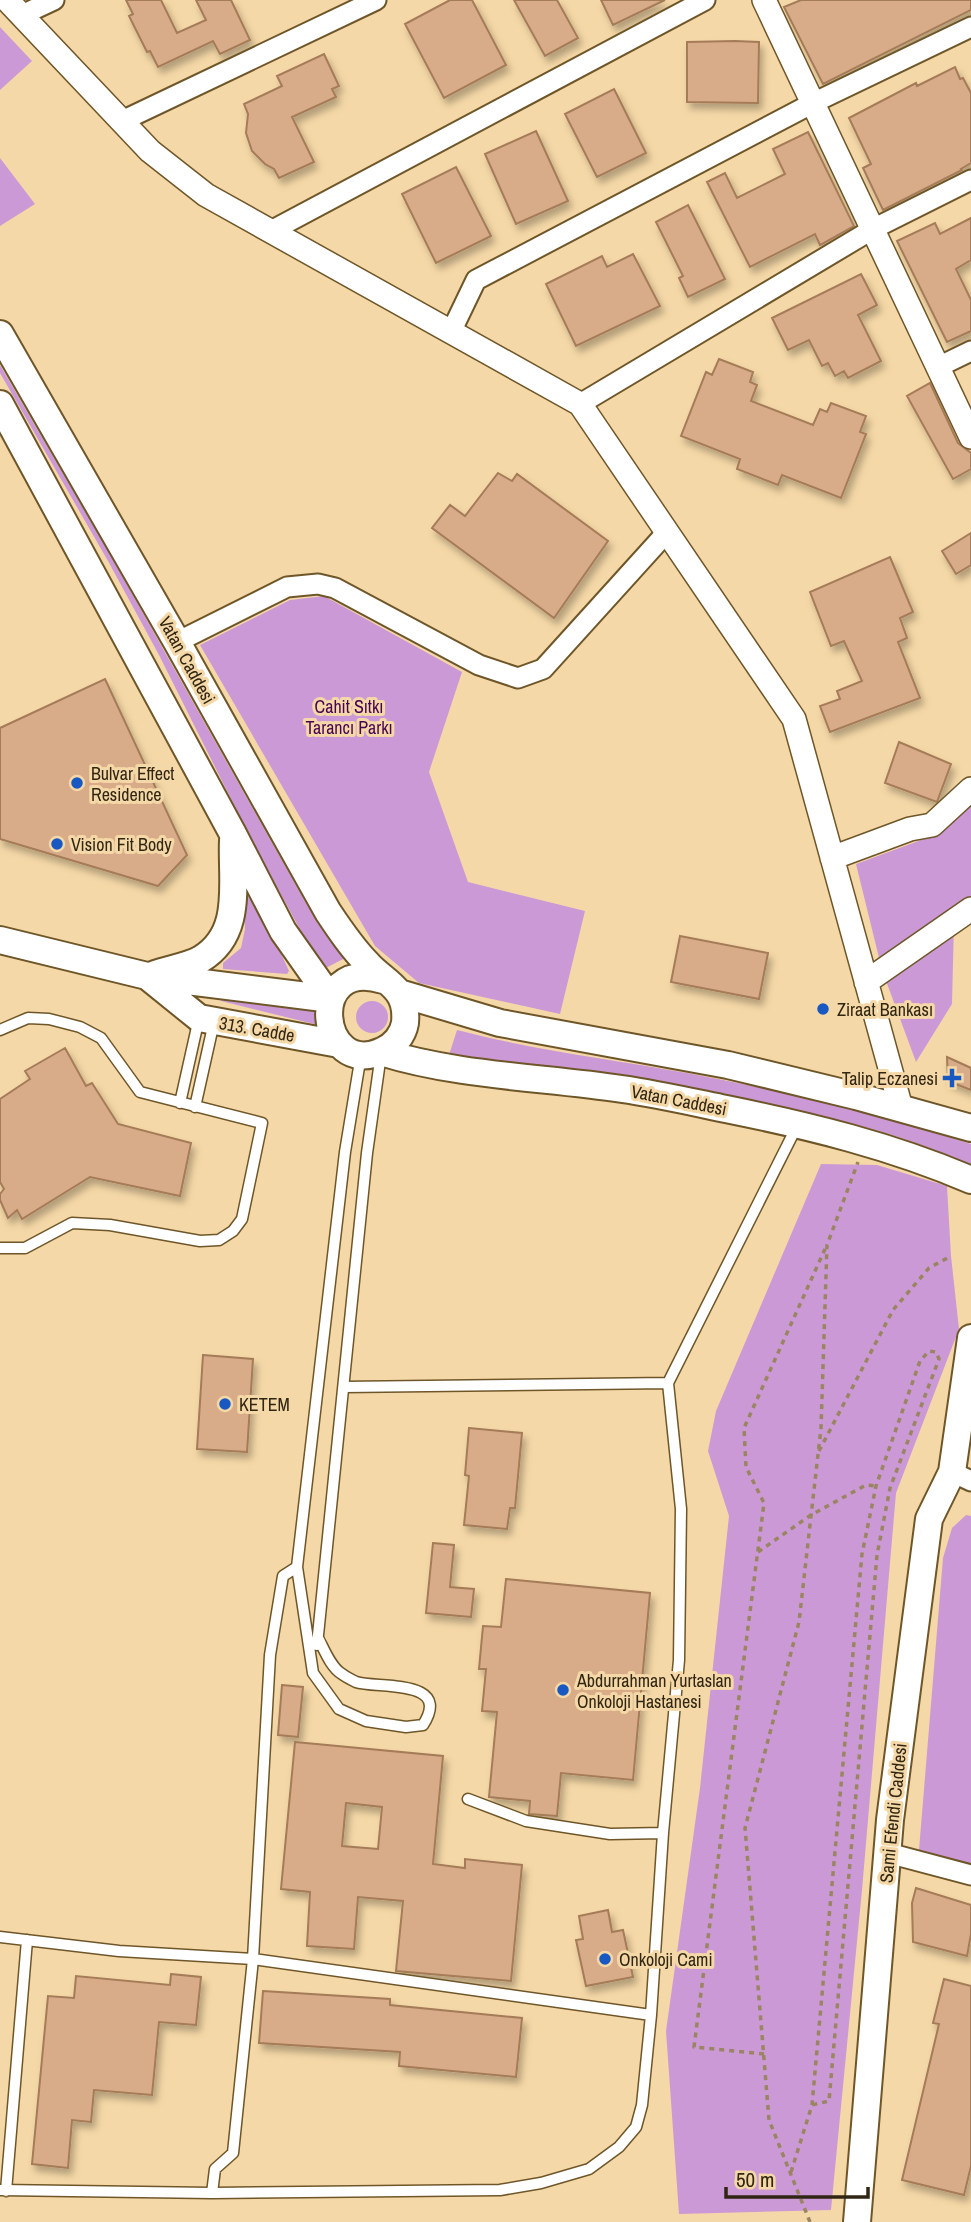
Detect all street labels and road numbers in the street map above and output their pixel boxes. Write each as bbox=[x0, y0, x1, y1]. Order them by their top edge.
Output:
street label: Vatan Caddesi bbox=[153, 612, 221, 708]
street label: 313. Cadde bbox=[217, 1010, 297, 1048]
street label: Vatan Caddesi bbox=[629, 1079, 729, 1121]
street label: Sami Efendi Caddesi bbox=[873, 1742, 913, 1884]

